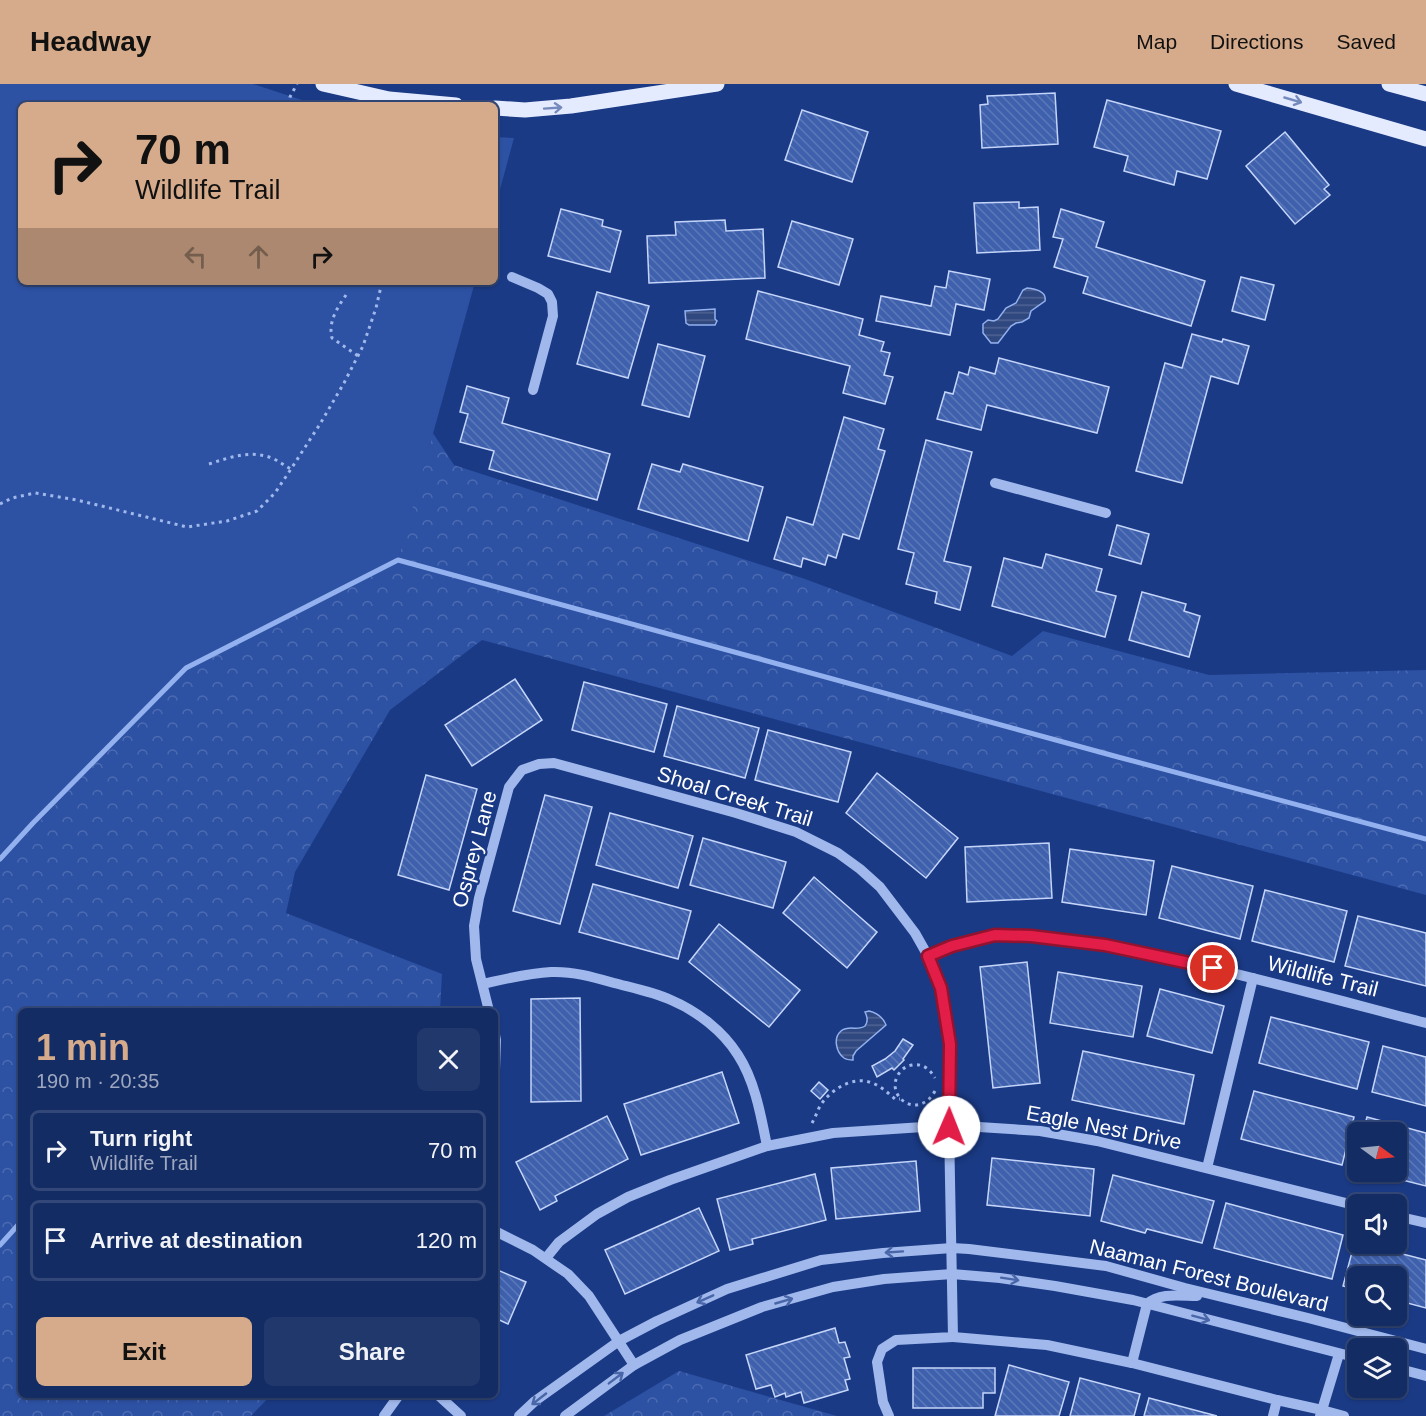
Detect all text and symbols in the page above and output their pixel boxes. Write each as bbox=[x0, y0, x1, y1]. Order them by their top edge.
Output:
text: Headway bbox=[30, 26, 151, 57]
text: Map bbox=[1136, 30, 1177, 53]
text: Directions bbox=[1210, 30, 1303, 53]
text: Saved bbox=[1336, 30, 1396, 53]
one-way arrow bbox=[1283, 95, 1302, 106]
one-way arrow bbox=[543, 102, 563, 113]
icon: right bbox=[36, 126, 114, 204]
text: 70 m bbox=[135, 126, 231, 173]
text: Wildlife Trail bbox=[135, 175, 281, 205]
icon: left bbox=[179, 240, 212, 273]
icon: ahead bbox=[242, 240, 275, 273]
icon: right bbox=[305, 240, 338, 273]
street label: Shoal Creek Trail bbox=[655, 761, 815, 831]
street label: Osprey Lane bbox=[447, 788, 501, 910]
pin bbox=[1187, 942, 1238, 993]
icon: arrive bbox=[1196, 951, 1229, 984]
street label: Wildlife Trail bbox=[1265, 951, 1381, 1001]
text: 1 min bbox=[36, 1027, 130, 1068]
button: close bbox=[417, 1028, 480, 1091]
text: 190 m · 20:35 bbox=[36, 1070, 159, 1092]
position arrow bbox=[917, 1095, 981, 1159]
street label: Eagle Nest Drive bbox=[1024, 1101, 1184, 1153]
north arrow bbox=[1347, 1122, 1407, 1182]
map controls bbox=[1347, 1122, 1407, 1398]
text: Turn right bbox=[90, 1126, 192, 1151]
icon: right bbox=[39, 1134, 72, 1167]
text: 70 m bbox=[428, 1138, 477, 1163]
text: Wildlife Trail bbox=[90, 1152, 198, 1174]
button: sound bbox=[1347, 1194, 1407, 1254]
icon: arrive bbox=[39, 1224, 72, 1257]
text: Arrive at destination bbox=[90, 1228, 303, 1253]
text: 120 m bbox=[416, 1228, 477, 1253]
street label: Naaman Forest Boulevard bbox=[1087, 1234, 1331, 1316]
one-way arrow bbox=[884, 1247, 904, 1258]
button: search bbox=[1347, 1266, 1407, 1326]
one-way arrow bbox=[1000, 1274, 1019, 1285]
one-way arrow bbox=[697, 1294, 715, 1305]
one-way arrow bbox=[774, 1295, 793, 1306]
one-way arrow bbox=[1191, 1312, 1210, 1324]
button: Exit bbox=[36, 1317, 252, 1386]
button: Share bbox=[264, 1317, 480, 1386]
button: layers bbox=[1347, 1338, 1407, 1398]
one-way arrow bbox=[608, 1372, 624, 1384]
one-way arrow bbox=[531, 1392, 547, 1405]

